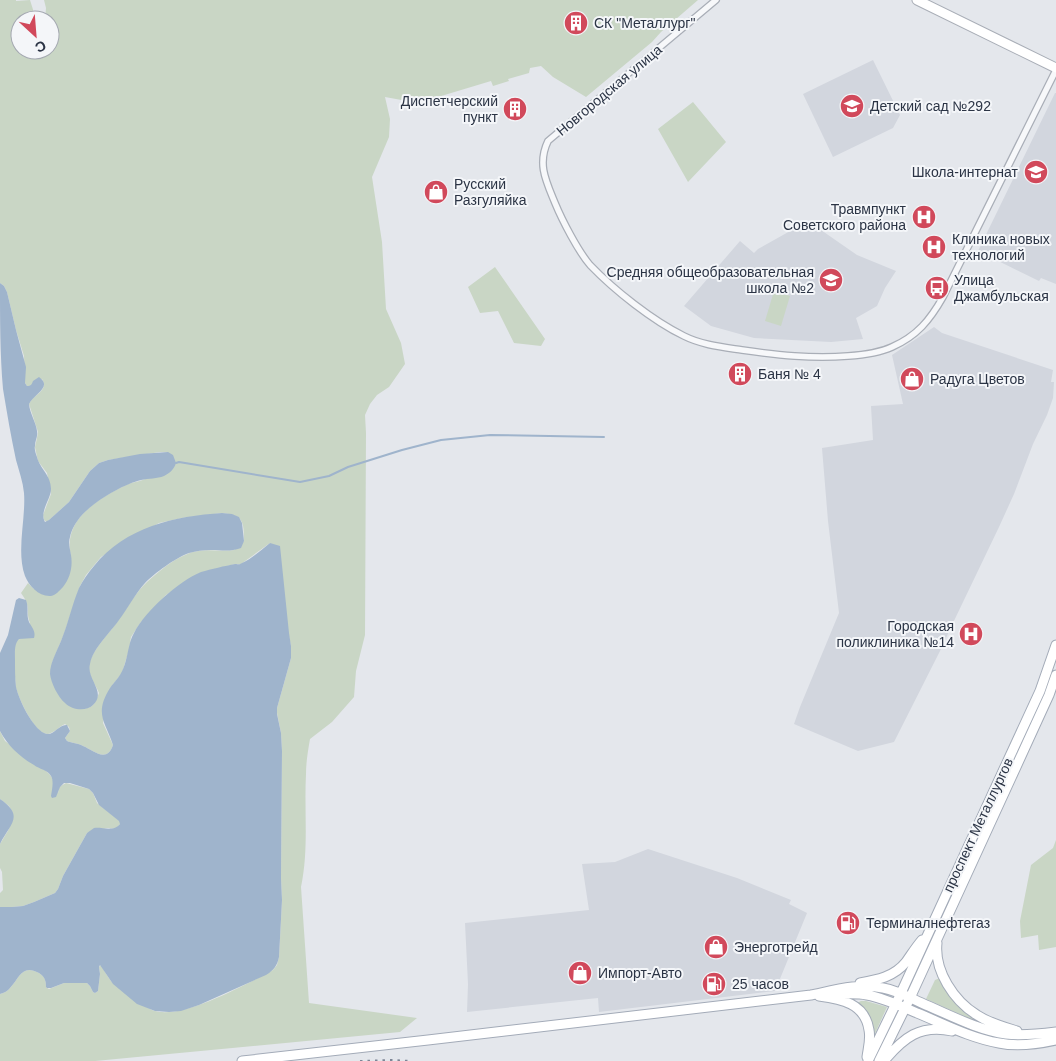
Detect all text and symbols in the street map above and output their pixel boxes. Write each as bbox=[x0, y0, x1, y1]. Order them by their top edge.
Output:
north arrow bbox=[10, 10, 60, 60]
building icon: СК "Металлург" bbox=[563, 10, 589, 36]
place label: СК "Металлург" bbox=[594, 15, 695, 31]
text: С bbox=[33, 37, 49, 56]
street label: Новгородская улица bbox=[553, 41, 665, 139]
place label: Диспетчерский пункт bbox=[401, 93, 499, 125]
school or university icon: Детский сад №292 bbox=[839, 93, 865, 119]
building icon: Диспетчерский пункт bbox=[502, 96, 528, 122]
place label: Детский сад №292 bbox=[870, 98, 991, 114]
school or university icon: Школа-интернат bbox=[1023, 159, 1049, 185]
place label: Школа-интернат bbox=[912, 164, 1019, 180]
place label: Русский Разгуляйка bbox=[454, 176, 527, 208]
shop icon: Русский Разгуляйка bbox=[423, 179, 449, 205]
place label: Травмпункт Советского района bbox=[783, 201, 907, 233]
hospital icon: Травмпункт Советского района bbox=[911, 204, 937, 230]
place label: Клиника новых технологий bbox=[952, 231, 1050, 263]
hospital icon: Клиника новых технологий bbox=[921, 234, 947, 260]
place label: Средняя общеобразовательная школа №2 bbox=[607, 264, 814, 296]
school or university icon: Средняя общеобразовательная школа №2 bbox=[818, 267, 844, 293]
place label: Улица Джамбульская bbox=[954, 272, 1049, 304]
bus stop icon: Улица Джамбульская bbox=[924, 275, 950, 301]
building icon: Баня № 4 bbox=[727, 361, 753, 387]
place label: Баня № 4 bbox=[758, 366, 821, 382]
shop icon: Радуга Цветов bbox=[899, 366, 925, 392]
place label: Радуга Цветов bbox=[930, 371, 1025, 387]
place label: Городская поликлиника №14 bbox=[836, 618, 954, 650]
hospital icon: Городская поликлиника №14 bbox=[958, 621, 984, 647]
street label: проспект Металлургов bbox=[940, 755, 1016, 895]
fuel station icon: Терминалнефтегаз bbox=[835, 910, 861, 936]
place label: Терминалнефтегаз bbox=[866, 915, 990, 931]
shop icon: Энерготрейд bbox=[703, 934, 729, 960]
place label: Энерготрейд bbox=[734, 939, 818, 955]
shop icon: Импорт-Авто bbox=[567, 960, 593, 986]
place label: Импорт-Авто bbox=[598, 965, 682, 981]
fuel station icon: 25 часов bbox=[701, 971, 727, 997]
place label: 25 часов bbox=[732, 976, 789, 992]

